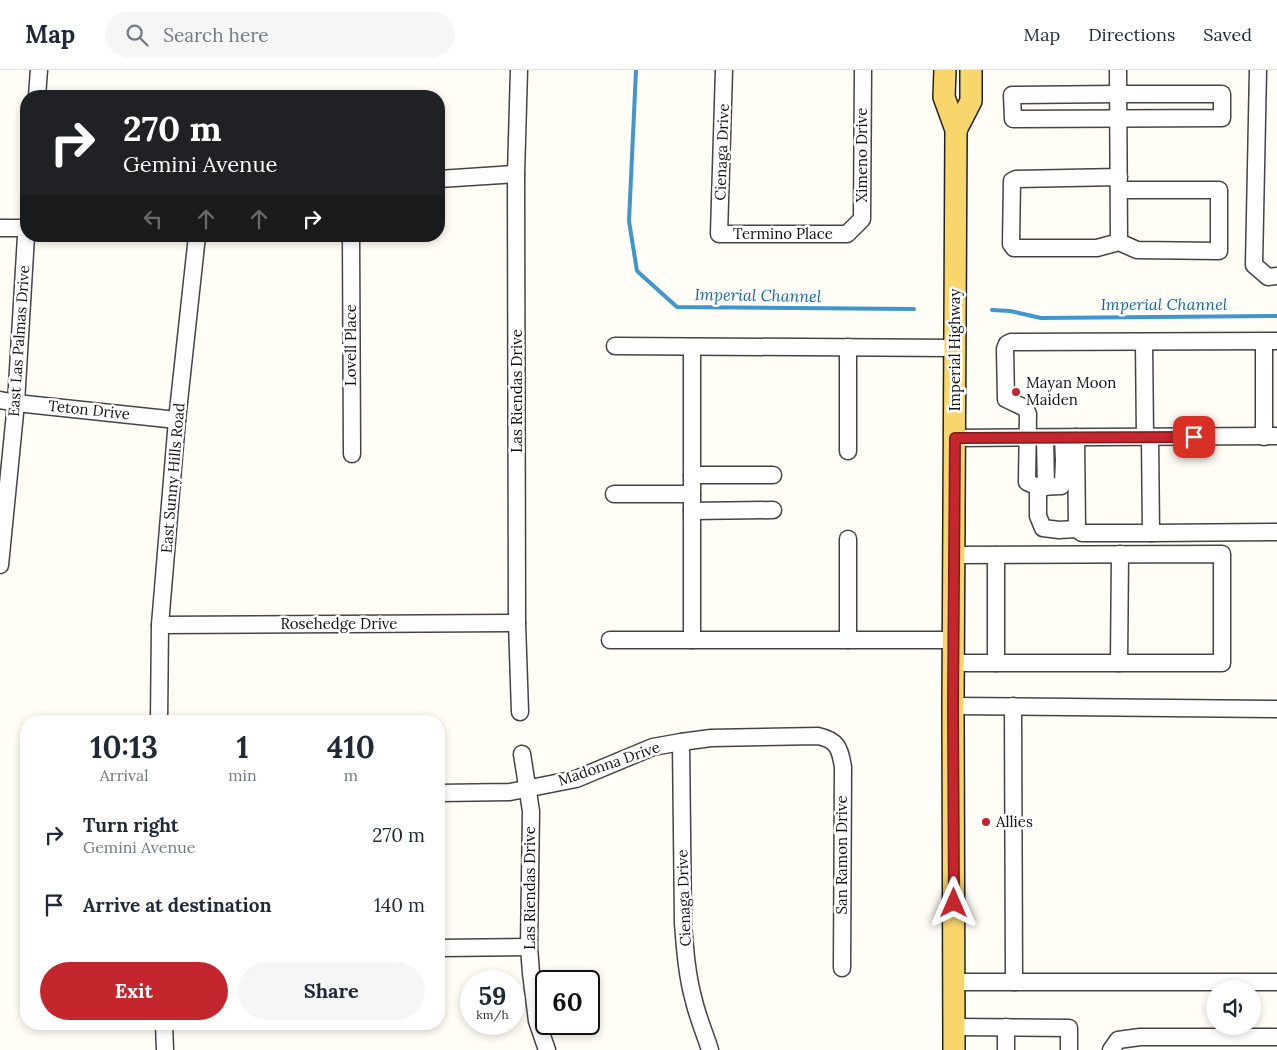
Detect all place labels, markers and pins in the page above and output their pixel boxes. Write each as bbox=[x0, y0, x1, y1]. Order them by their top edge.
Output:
place label: Mayan Moon Maiden bbox=[1026, 373, 1116, 409]
marker: Mayan Moon Maiden bbox=[1010, 386, 1022, 398]
pin bbox=[1173, 416, 1215, 458]
place label: Allies bbox=[995, 812, 1033, 831]
marker: Allies bbox=[980, 816, 992, 828]

